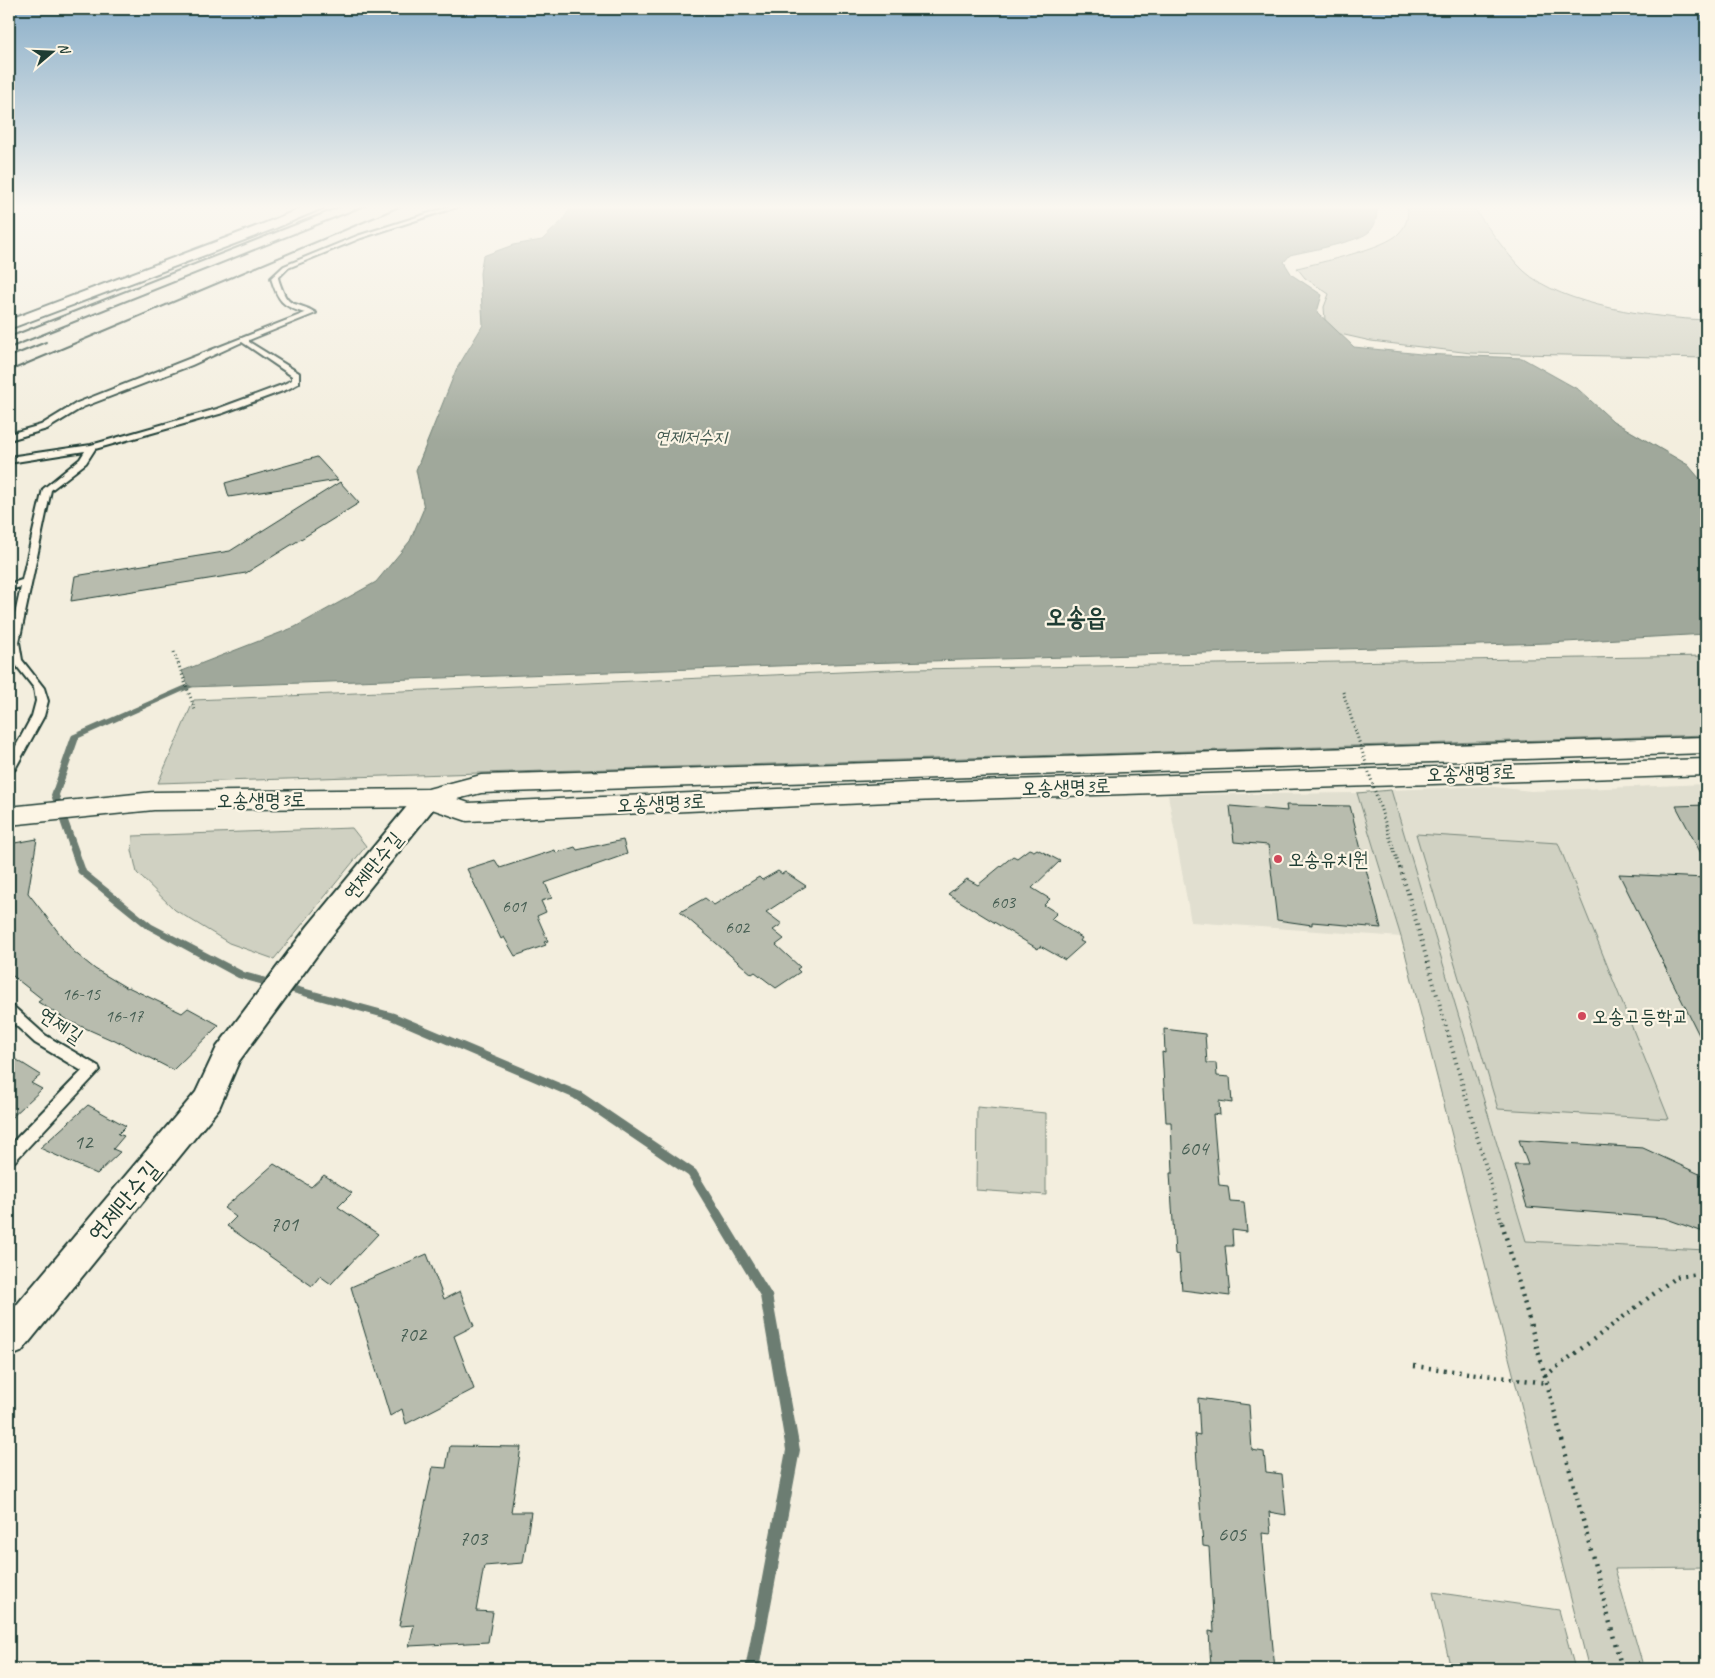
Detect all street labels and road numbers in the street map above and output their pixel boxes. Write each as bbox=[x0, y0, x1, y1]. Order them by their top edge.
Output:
street label: 오송생명3로 bbox=[1426, 759, 1516, 787]
street label: 오송생명3로 bbox=[1021, 773, 1111, 801]
street label: 오송생명3로 bbox=[216, 787, 306, 813]
street label: 오송생명3로 bbox=[616, 788, 706, 818]
street label: 연제만수길 bbox=[338, 827, 408, 905]
street label: 연제길 bbox=[34, 1001, 88, 1049]
street label: 연제만수길 bbox=[81, 1154, 167, 1248]

